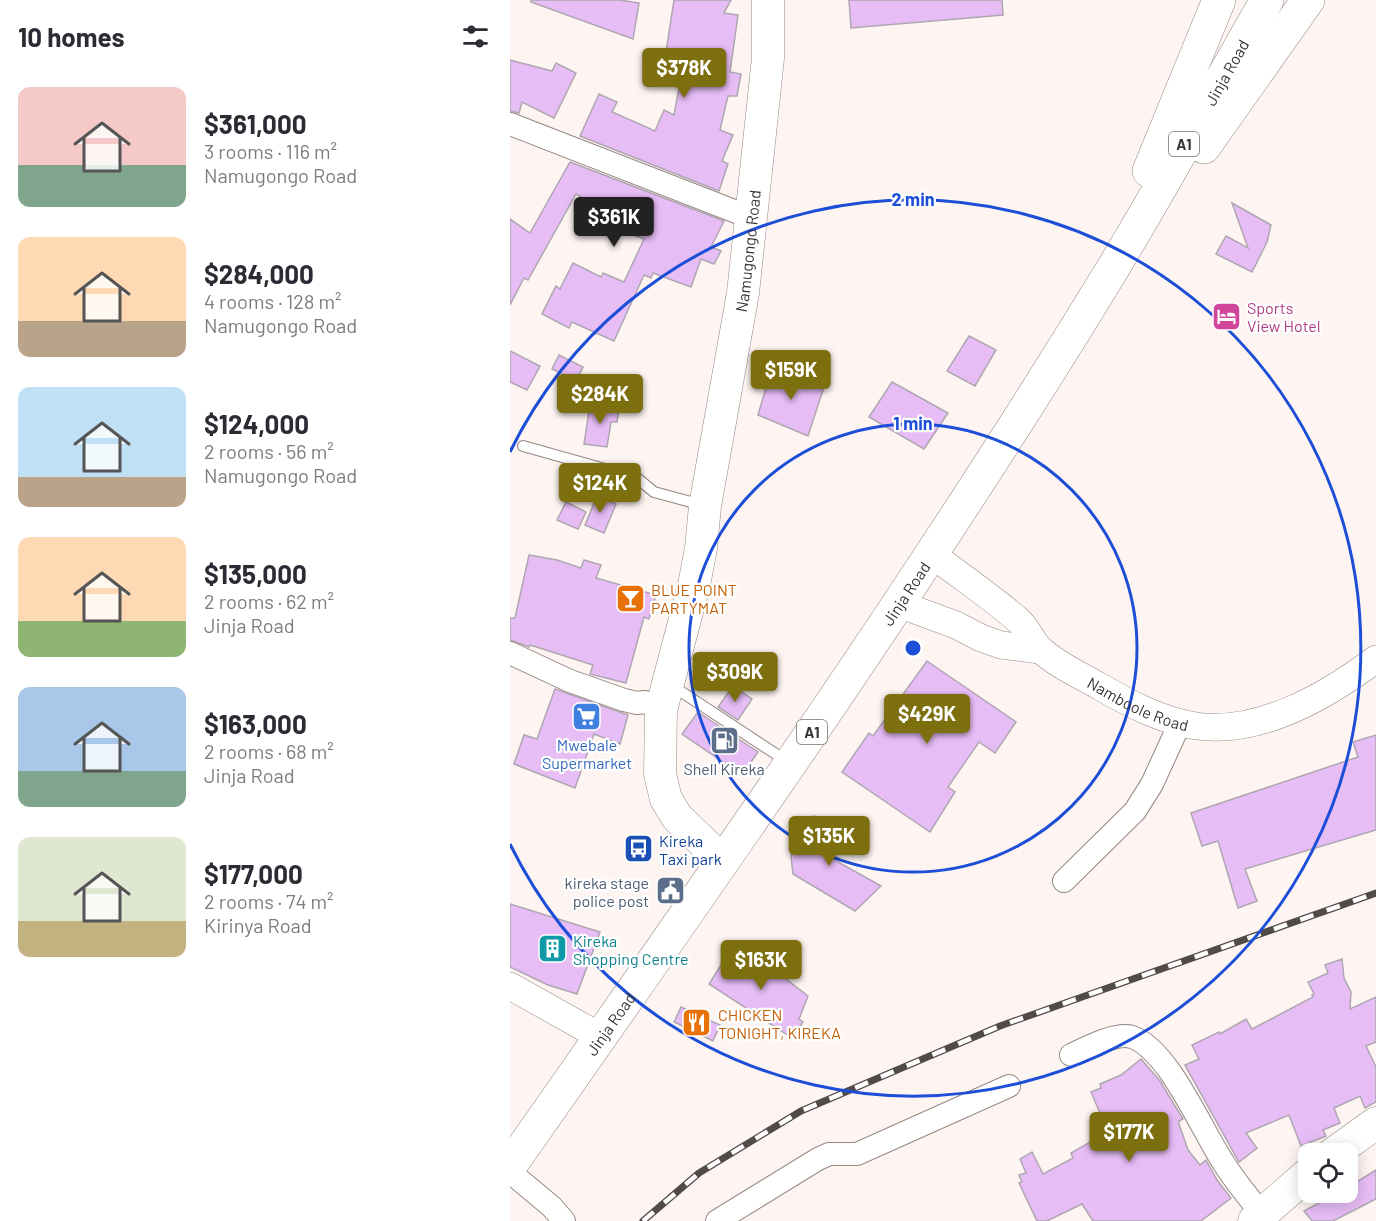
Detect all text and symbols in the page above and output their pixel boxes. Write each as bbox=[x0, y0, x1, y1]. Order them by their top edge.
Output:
icon: filters bbox=[459, 20, 492, 53]
text: 10 homes bbox=[18, 21, 125, 52]
street label: Jinja Road bbox=[1200, 36, 1252, 108]
pin: $378K bbox=[642, 48, 726, 99]
text: $378K bbox=[656, 55, 712, 79]
text: $361,000 bbox=[204, 108, 307, 139]
icon: home bbox=[66, 111, 138, 183]
road number: A1 bbox=[1169, 132, 1199, 156]
text: 3 rooms · 116 m² bbox=[204, 139, 337, 163]
text: Namugongo Road bbox=[204, 163, 357, 187]
text: 2 min bbox=[891, 188, 935, 210]
street label: Namugongo Road bbox=[730, 189, 763, 313]
pin: $361K bbox=[572, 197, 656, 248]
text: $361K bbox=[588, 204, 640, 228]
text: $284,000 bbox=[204, 258, 314, 289]
icon: home bbox=[66, 261, 138, 333]
text: 4 rooms · 128 m² bbox=[204, 289, 342, 313]
place label: Sports View Hotel bbox=[1247, 298, 1320, 335]
hotel icon: Sports View Hotel bbox=[1210, 300, 1242, 332]
text: Namugongo Road bbox=[204, 313, 357, 337]
pin: $159K bbox=[749, 350, 833, 401]
text: $159K bbox=[765, 357, 817, 381]
pin: $284K bbox=[558, 374, 642, 425]
text: $284K bbox=[571, 381, 629, 405]
text: $124,000 bbox=[204, 408, 309, 439]
icon: home bbox=[66, 411, 138, 483]
text: 1 min bbox=[893, 412, 933, 434]
text: 2 rooms · 56 m² bbox=[204, 439, 334, 463]
text: Namugongo Road bbox=[204, 463, 357, 487]
pin: $124K bbox=[558, 463, 642, 514]
text: $124K bbox=[573, 470, 627, 494]
text: $135,000 bbox=[204, 558, 307, 589]
street label: Jinja Road bbox=[877, 558, 933, 629]
icon: home bbox=[66, 561, 138, 633]
place label: BLUE POINT PARTYMAT bbox=[651, 580, 737, 617]
bar icon: BLUE POINT PARTYMAT bbox=[614, 582, 646, 614]
text: 2 rooms · 62 m² bbox=[204, 589, 334, 613]
text: Jinja Road bbox=[204, 613, 295, 637]
centre of rings bbox=[903, 638, 923, 658]
pin: $309K bbox=[693, 652, 777, 703]
text: $309K bbox=[707, 659, 763, 683]
street label: Namboole Road bbox=[1085, 672, 1191, 734]
pin: $429K bbox=[885, 694, 969, 745]
supermarket icon: Mwebale Supermarket bbox=[571, 700, 603, 732]
text: $429K bbox=[898, 701, 956, 725]
text: $163,000 bbox=[204, 708, 307, 739]
icon: home bbox=[66, 711, 138, 783]
road number: A1 bbox=[797, 720, 827, 744]
fuel station icon: Shell Kireka bbox=[708, 724, 740, 756]
place label: Mwebale Supermarket bbox=[542, 735, 632, 772]
text: 2 rooms · 68 m² bbox=[204, 739, 334, 763]
place label: Shell Kireka bbox=[683, 759, 765, 778]
text: Jinja Road bbox=[204, 763, 295, 787]
pin: $135K bbox=[787, 816, 871, 867]
text: $135K bbox=[803, 823, 855, 847]
place label: Kireka Taxi park bbox=[659, 831, 722, 868]
bus stop icon: Kireka Taxi park bbox=[622, 833, 654, 865]
text: $177,000 bbox=[204, 858, 303, 889]
icon: home bbox=[66, 861, 138, 933]
place label: kireka stage police post bbox=[565, 873, 649, 910]
public building icon: kireka stage police post bbox=[654, 875, 686, 907]
text: 2 rooms · 74 m² bbox=[204, 889, 334, 913]
text: Kirinya Road bbox=[204, 913, 312, 937]
place label: Kireka Shopping Centre bbox=[573, 931, 689, 968]
building icon: Kireka Shopping Centre bbox=[536, 933, 568, 965]
pin: $163K bbox=[719, 940, 803, 991]
text: $163K bbox=[735, 947, 787, 971]
street label: Jinja Road bbox=[581, 988, 639, 1059]
place label: CHICKEN TONIGHT, KIREKA bbox=[718, 1005, 841, 1042]
restaurant icon: CHICKEN TONIGHT, KIREKA bbox=[681, 1007, 713, 1039]
pin: $177K bbox=[1087, 1112, 1171, 1163]
text: $177K bbox=[1104, 1119, 1154, 1143]
map controls bbox=[1298, 1143, 1358, 1203]
button: locate bbox=[1298, 1143, 1358, 1203]

